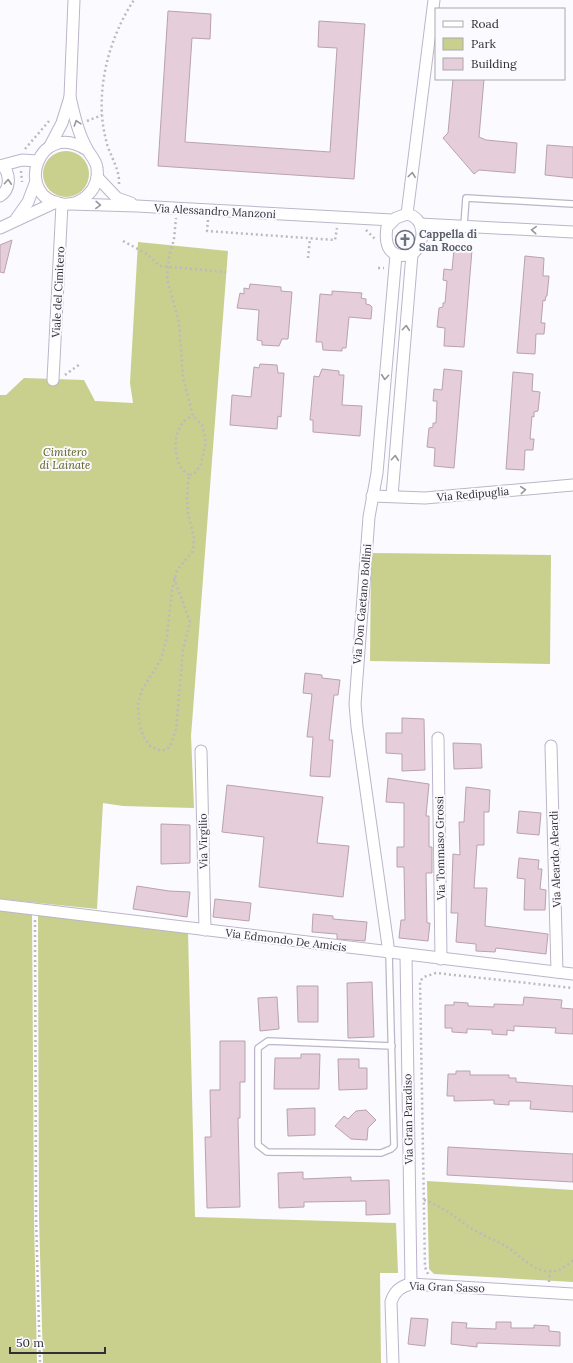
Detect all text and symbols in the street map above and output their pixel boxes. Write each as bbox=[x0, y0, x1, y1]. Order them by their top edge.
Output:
legend bbox=[435, 8, 565, 80]
text: Road bbox=[471, 16, 499, 31]
text: Park bbox=[471, 36, 497, 51]
text: Building bbox=[471, 56, 517, 71]
one-way arrow bbox=[73, 120, 82, 127]
one-way arrow bbox=[407, 172, 416, 179]
one-way arrow bbox=[3, 179, 12, 185]
one-way arrow bbox=[95, 201, 101, 209]
street label: Via Alessandro Manzoni bbox=[153, 201, 276, 221]
one-way arrow bbox=[531, 225, 537, 234]
place label: Cappella di San Rocco bbox=[419, 227, 478, 254]
church icon: Cappella di San Rocco bbox=[394, 229, 416, 251]
street label: Viale del Cimitero bbox=[49, 246, 67, 339]
one-way arrow bbox=[401, 325, 410, 331]
one-way arrow bbox=[381, 374, 390, 380]
park label: Cimitero di Lainate bbox=[40, 445, 90, 472]
one-way arrow bbox=[390, 455, 399, 461]
street label: Via Redipuglia bbox=[435, 484, 510, 504]
one-way arrow bbox=[520, 486, 526, 495]
street label: Via Don Gaetano Bollini bbox=[350, 543, 374, 666]
street label: Via Tommaso Grossi bbox=[432, 796, 448, 901]
street label: Via Aleardo Aleardi bbox=[546, 810, 564, 909]
street label: Via Virgilio bbox=[196, 813, 211, 870]
street label: Via Edmondo De Amicis bbox=[224, 926, 347, 954]
street label: Via Gran Paradiso bbox=[400, 1073, 416, 1166]
street label: Via Gran Sasso bbox=[408, 1279, 485, 1295]
scale bar bbox=[10, 1329, 105, 1355]
text: 50 m bbox=[16, 1335, 44, 1350]

